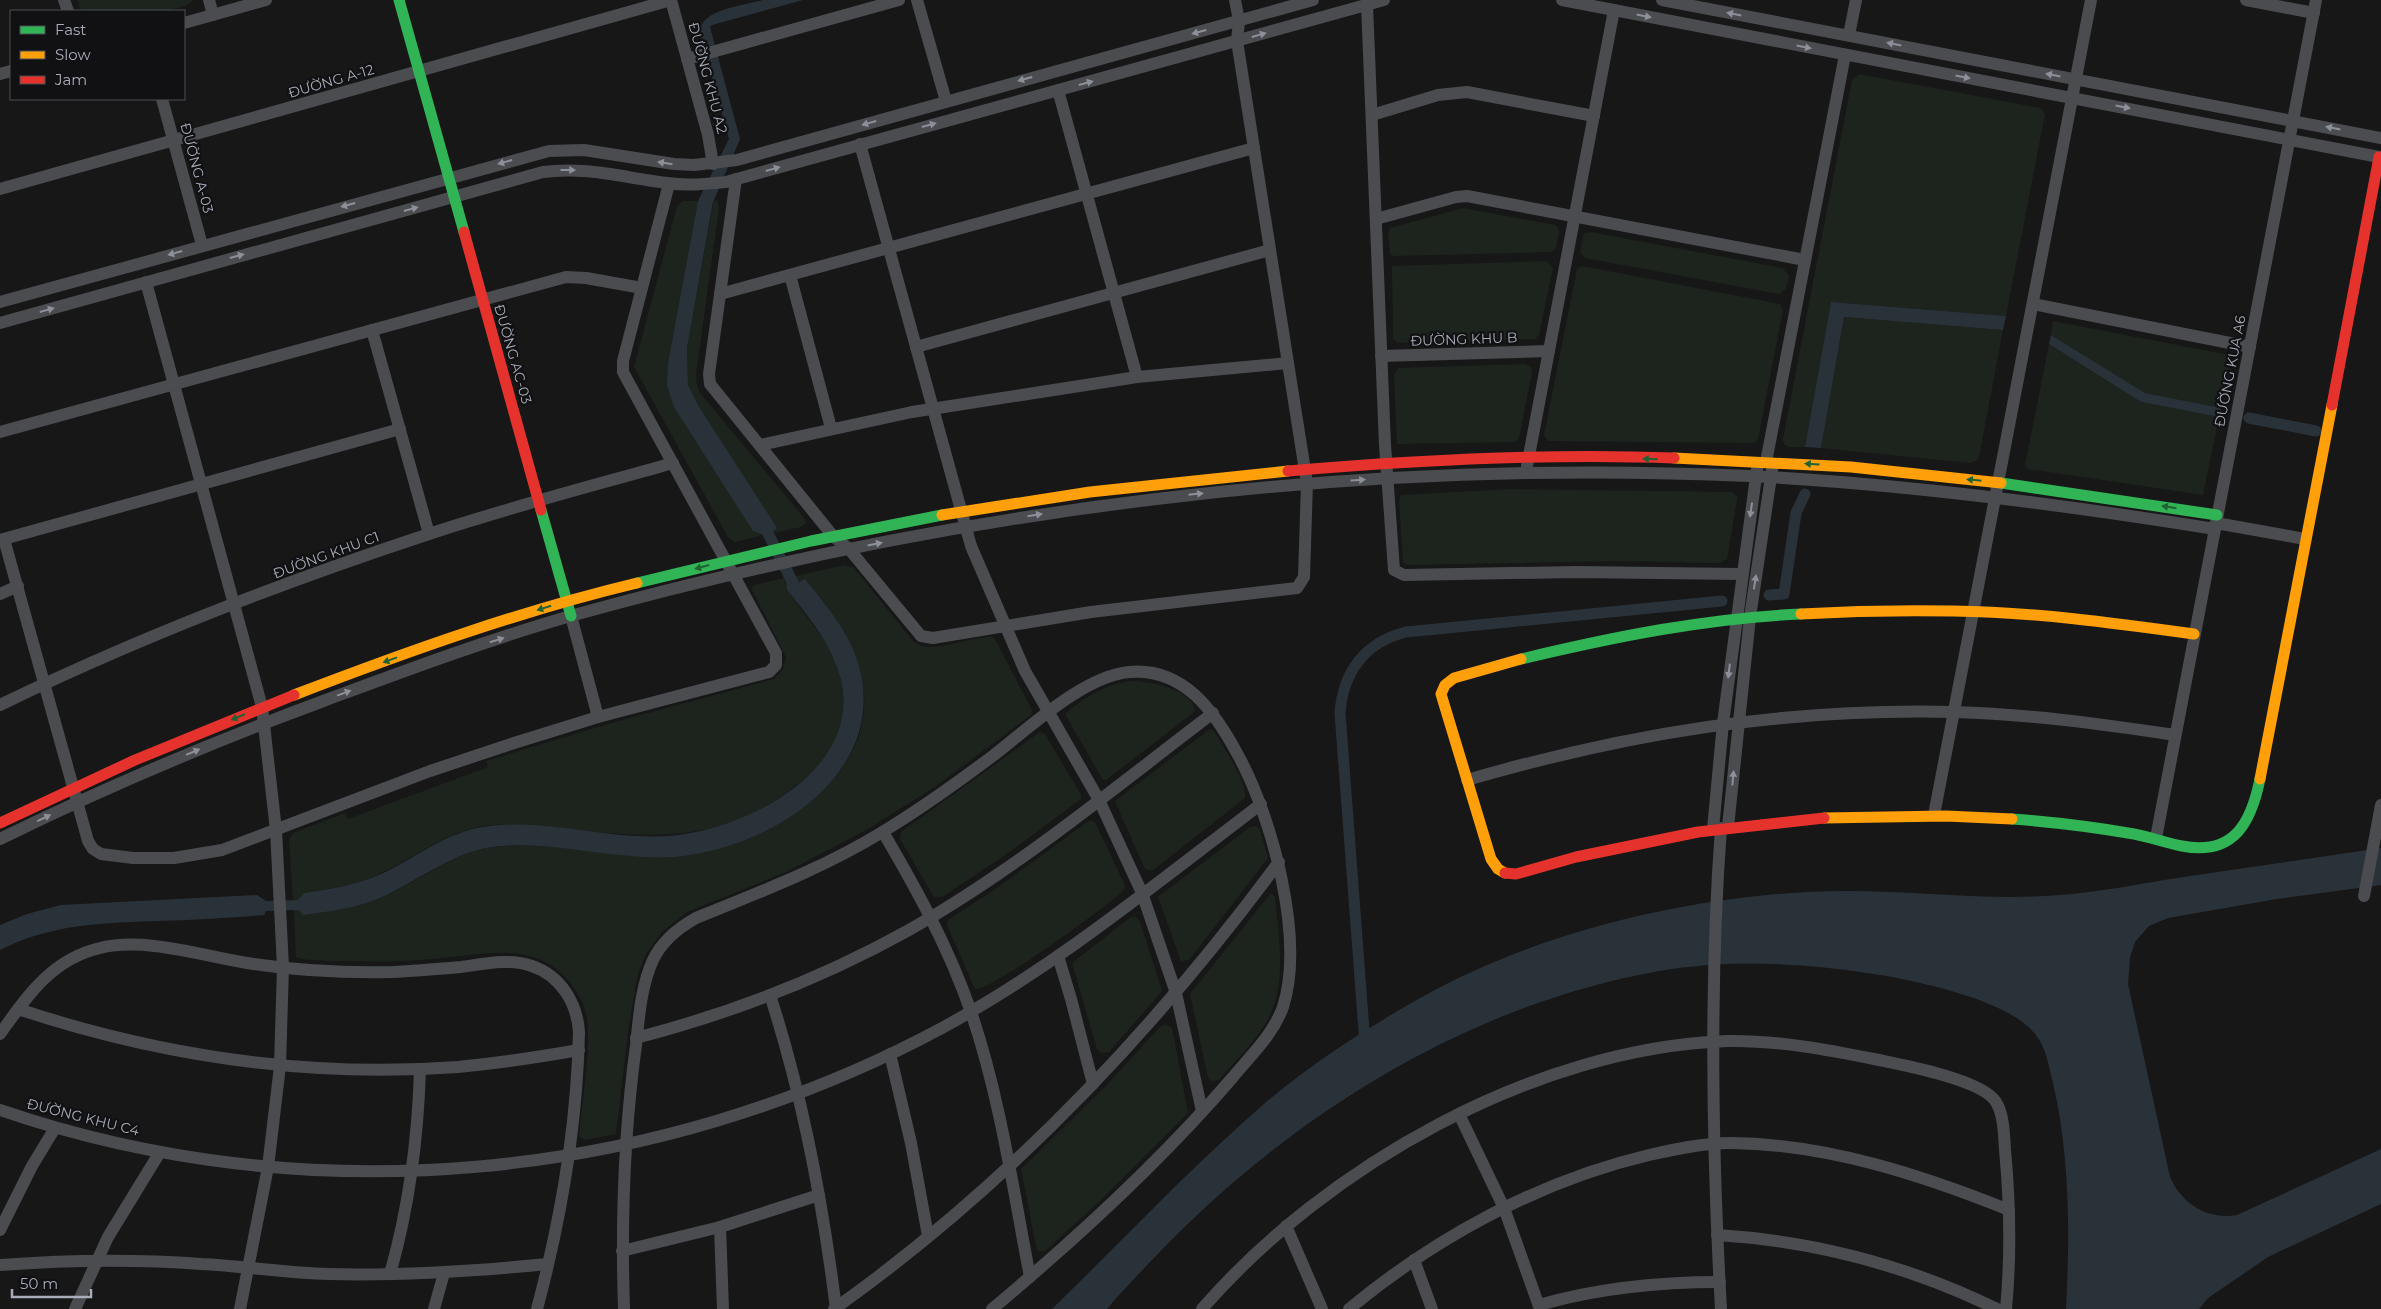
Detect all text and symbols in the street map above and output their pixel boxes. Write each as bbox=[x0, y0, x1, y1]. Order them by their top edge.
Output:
one-way arrow bbox=[1726, 9, 1742, 17]
legend bbox=[10, 10, 185, 100]
one-way arrow bbox=[1636, 12, 1652, 20]
text: Fast bbox=[55, 20, 86, 39]
street label: ĐƯỜNG KHU A2 bbox=[684, 20, 732, 136]
one-way arrow bbox=[1191, 28, 1206, 36]
one-way arrow bbox=[1252, 30, 1267, 38]
one-way arrow bbox=[1886, 40, 1901, 48]
one-way arrow bbox=[1796, 43, 1812, 51]
text: Slow bbox=[55, 45, 91, 64]
street label: ĐƯỜNG A-12 bbox=[286, 60, 376, 102]
text: Jam bbox=[54, 70, 87, 89]
one-way arrow bbox=[2046, 71, 2061, 79]
one-way arrow bbox=[1956, 73, 1971, 81]
one-way arrow bbox=[1018, 76, 1033, 84]
one-way arrow bbox=[1078, 78, 1093, 86]
one-way arrow bbox=[2115, 103, 2131, 111]
one-way arrow bbox=[861, 119, 876, 127]
street label: ĐƯỜNG A-03 bbox=[176, 121, 218, 215]
one-way arrow bbox=[922, 121, 937, 129]
one-way arrow bbox=[2326, 124, 2341, 132]
one-way arrow bbox=[497, 158, 512, 166]
one-way arrow bbox=[656, 158, 672, 166]
one-way arrow bbox=[560, 165, 576, 173]
one-way arrow bbox=[765, 165, 780, 173]
one-way arrow bbox=[341, 201, 356, 209]
one-way arrow bbox=[403, 204, 418, 212]
one-way arrow bbox=[167, 249, 182, 257]
one-way arrow bbox=[230, 252, 245, 260]
street label: ĐƯỜNG AC-03 bbox=[490, 302, 536, 406]
one-way arrow bbox=[39, 305, 54, 313]
street label: ĐƯỜNG KUA A6 bbox=[2210, 313, 2250, 428]
street label: ĐƯỜNG KHU B bbox=[1410, 328, 1518, 350]
one-way arrow bbox=[1641, 455, 1657, 463]
one-way arrow bbox=[1804, 460, 1820, 468]
one-way arrow bbox=[1350, 476, 1366, 484]
one-way arrow bbox=[1965, 476, 1981, 484]
one-way arrow bbox=[1188, 490, 1204, 498]
one-way arrow bbox=[1747, 502, 1755, 518]
one-way arrow bbox=[2161, 502, 2177, 510]
one-way arrow bbox=[1027, 511, 1043, 519]
street label: ĐƯỜNG KHU C1 bbox=[270, 527, 382, 583]
one-way arrow bbox=[867, 540, 883, 548]
one-way arrow bbox=[694, 563, 709, 571]
one-way arrow bbox=[1751, 574, 1759, 590]
one-way arrow bbox=[537, 605, 552, 612]
one-way arrow bbox=[490, 635, 505, 643]
one-way arrow bbox=[383, 657, 398, 664]
one-way arrow bbox=[1725, 663, 1733, 679]
one-way arrow bbox=[337, 689, 352, 697]
one-way arrow bbox=[231, 713, 245, 721]
one-way arrow bbox=[185, 748, 200, 756]
one-way arrow bbox=[1729, 770, 1737, 786]
one-way arrow bbox=[37, 814, 51, 822]
street label: ĐƯỜNG KHU C4 bbox=[25, 1094, 142, 1140]
scale bar bbox=[12, 1266, 91, 1298]
text: 50 m bbox=[20, 1274, 58, 1293]

